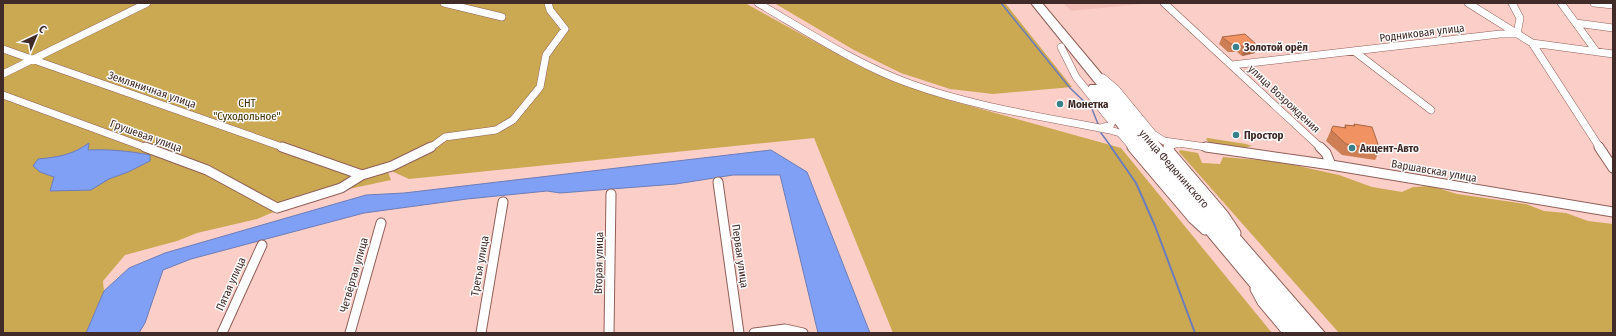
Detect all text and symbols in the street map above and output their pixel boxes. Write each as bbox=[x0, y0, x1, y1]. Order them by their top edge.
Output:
north arrow bbox=[16, 16, 56, 56]
street label: Родниковая улица bbox=[1379, 21, 1465, 45]
text: С bbox=[36, 22, 49, 36]
place label: Золотой орёл bbox=[1243, 41, 1308, 54]
marker: Золотой орёл bbox=[1231, 42, 1241, 52]
street label: улица Возрождения bbox=[1245, 62, 1323, 136]
street label: Земляничная улица bbox=[106, 69, 198, 111]
park label: СНТ "Суходольное" bbox=[213, 97, 281, 123]
place label: Монетка bbox=[1068, 98, 1109, 111]
marker: Монетка bbox=[1055, 99, 1065, 109]
street label: Грушевая улица bbox=[108, 117, 184, 155]
street label: улица Федюнинского bbox=[1136, 127, 1212, 211]
place label: Простор bbox=[1244, 129, 1284, 142]
marker: Простор bbox=[1231, 130, 1241, 140]
place label: Акцент-Авто bbox=[1359, 142, 1419, 155]
marker: Акцент-Авто bbox=[1347, 143, 1357, 153]
street label: Варшавская улица bbox=[1390, 157, 1478, 185]
street label: Первая улица bbox=[729, 223, 751, 289]
street label: Вторая улица bbox=[592, 232, 606, 294]
street label: Третья улица bbox=[468, 235, 492, 297]
street label: Четвёртая улица bbox=[337, 236, 371, 314]
street label: Пятая улица bbox=[213, 255, 249, 313]

